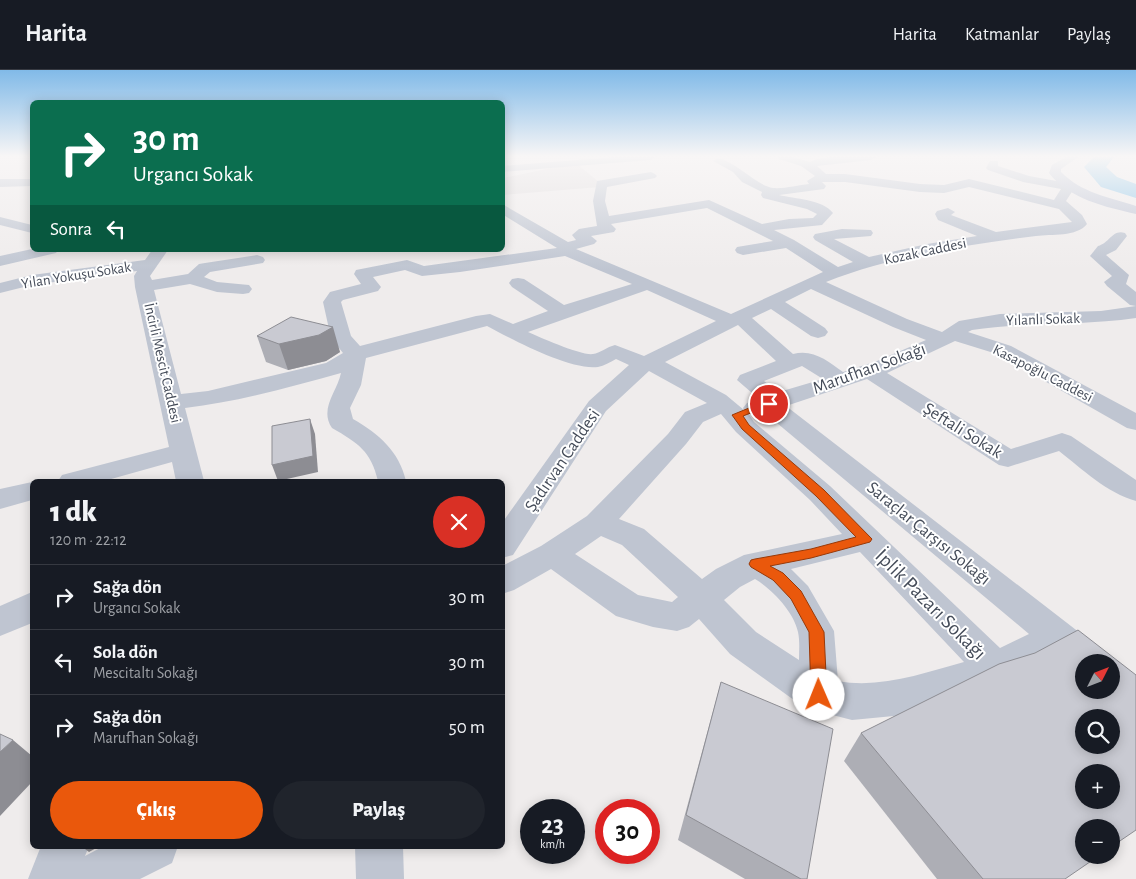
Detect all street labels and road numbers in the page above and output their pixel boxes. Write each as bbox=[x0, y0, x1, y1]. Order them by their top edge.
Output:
street label: Kozak Caddesi bbox=[883, 235, 968, 268]
street label: Yılan Yokuşu Sokak bbox=[20, 259, 132, 292]
street label: İncirli Mescit Caddesi bbox=[141, 301, 186, 425]
street label: Yılanlı Sokak bbox=[1006, 311, 1080, 328]
street label: Marufhan Sokağı bbox=[810, 340, 928, 398]
street label: Kasapoğlu Caddesi bbox=[990, 342, 1095, 405]
street label: Şeftali Sokak bbox=[920, 400, 1006, 463]
street label: Şadırvan Caddesi bbox=[522, 406, 604, 515]
street label: Saraçlar Çarşısı Sokağı bbox=[863, 479, 994, 589]
street label: İplik Pazarı Sokağı bbox=[871, 544, 991, 664]

